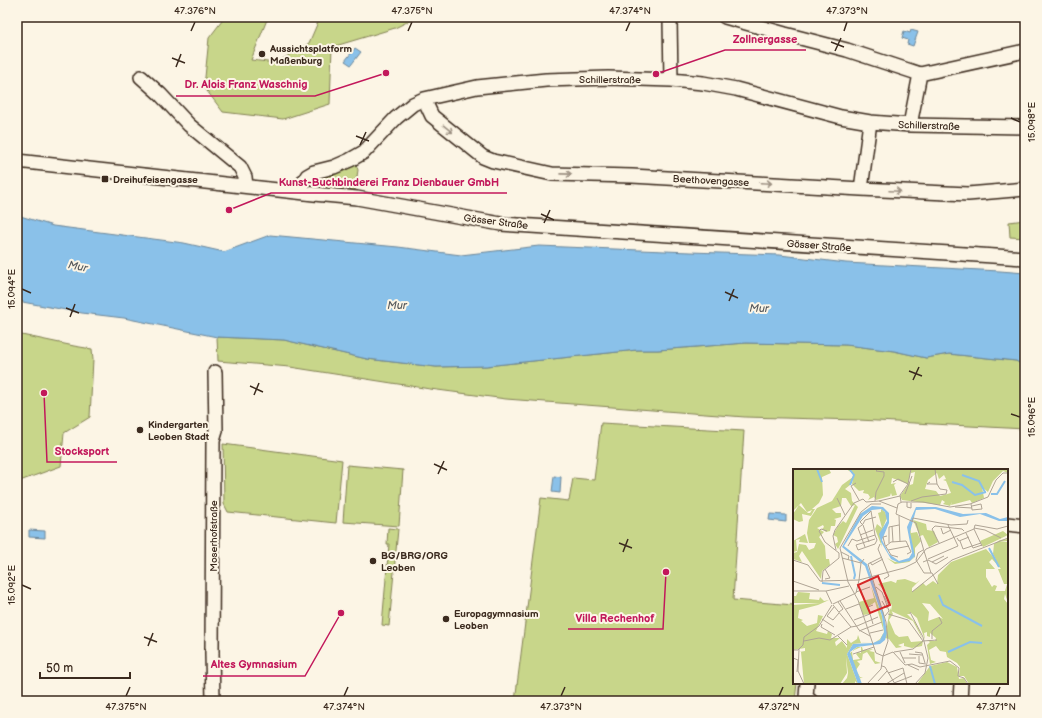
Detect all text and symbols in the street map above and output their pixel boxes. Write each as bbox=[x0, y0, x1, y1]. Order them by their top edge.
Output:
text: 47.376°N bbox=[174, 5, 216, 17]
text: 47.375°N bbox=[391, 5, 433, 17]
text: 47.374°N bbox=[609, 5, 651, 17]
text: 47.373°N bbox=[826, 5, 868, 17]
callout: Zollnergasse bbox=[725, 27, 806, 50]
text: Zollnergasse bbox=[733, 33, 797, 46]
place label: Aussichtsplatform Maßenburg bbox=[269, 43, 353, 67]
marker: Aussichtsplatform Maßenburg bbox=[257, 49, 267, 59]
callout: Dr. Alois Franz Waschnig bbox=[176, 73, 315, 96]
street label: Schillerstraße bbox=[579, 74, 641, 86]
text: Dr. Alois Franz Waschnig bbox=[185, 78, 307, 91]
text: 15.098°E bbox=[1026, 101, 1038, 142]
street label: Schillerstraße bbox=[898, 119, 960, 133]
one-way arrow bbox=[442, 124, 453, 133]
callout: Kunst-Buchbinderei Franz Dienbauer GmbH bbox=[271, 170, 507, 193]
one-way arrow bbox=[559, 170, 572, 178]
street label: Beethovengasse bbox=[672, 173, 750, 189]
marker: Dreihufeisengasse bbox=[100, 174, 110, 184]
place label: Dreihufeisengasse bbox=[113, 174, 198, 186]
text: Kunst-Buchbinderei Franz Dienbauer GmbH bbox=[279, 176, 499, 189]
one-way arrow bbox=[759, 179, 772, 187]
one-way arrow bbox=[888, 187, 901, 194]
street label: Gösser Straße bbox=[463, 212, 529, 232]
street label: Gösser Straße bbox=[786, 238, 852, 254]
water label: Mur bbox=[67, 258, 90, 275]
text: 15.094°E bbox=[6, 269, 18, 309]
water label: Mur bbox=[387, 299, 408, 312]
water label: Mur bbox=[749, 302, 770, 315]
text: 15.096°E bbox=[1026, 396, 1038, 437]
place label: Kindergarten Leoben Stadt bbox=[148, 419, 210, 443]
marker: Kindergarten Leoben Stadt bbox=[135, 425, 145, 435]
callout: Stocksport bbox=[47, 439, 117, 462]
text: Stocksport bbox=[55, 445, 110, 458]
inset map bbox=[793, 469, 1008, 684]
street label: Moserhofstraße bbox=[208, 500, 220, 572]
place label: BG/BRG/ORG Leoben bbox=[381, 550, 448, 574]
marker: BG/BRG/ORG Leoben bbox=[368, 556, 378, 566]
text: 15.092°E bbox=[6, 565, 18, 605]
callout: Villa Rechenhof bbox=[568, 606, 663, 629]
place label: Europagymnasium Leoben bbox=[454, 608, 539, 632]
text: Villa Rechenhof bbox=[576, 612, 655, 625]
marker: Europagymnasium Leoben bbox=[441, 614, 451, 624]
callout: Altes Gymnasium bbox=[203, 653, 305, 676]
scale bar bbox=[40, 654, 130, 680]
text: Altes Gymnasium bbox=[210, 658, 297, 671]
text: 50 m bbox=[46, 661, 73, 676]
text: 47.375°N bbox=[105, 701, 147, 713]
text: 47.374°N bbox=[323, 701, 365, 713]
text: 47.373°N bbox=[540, 701, 582, 713]
text: 47.372°N bbox=[758, 701, 800, 713]
text: 47.371°N bbox=[976, 701, 1016, 713]

